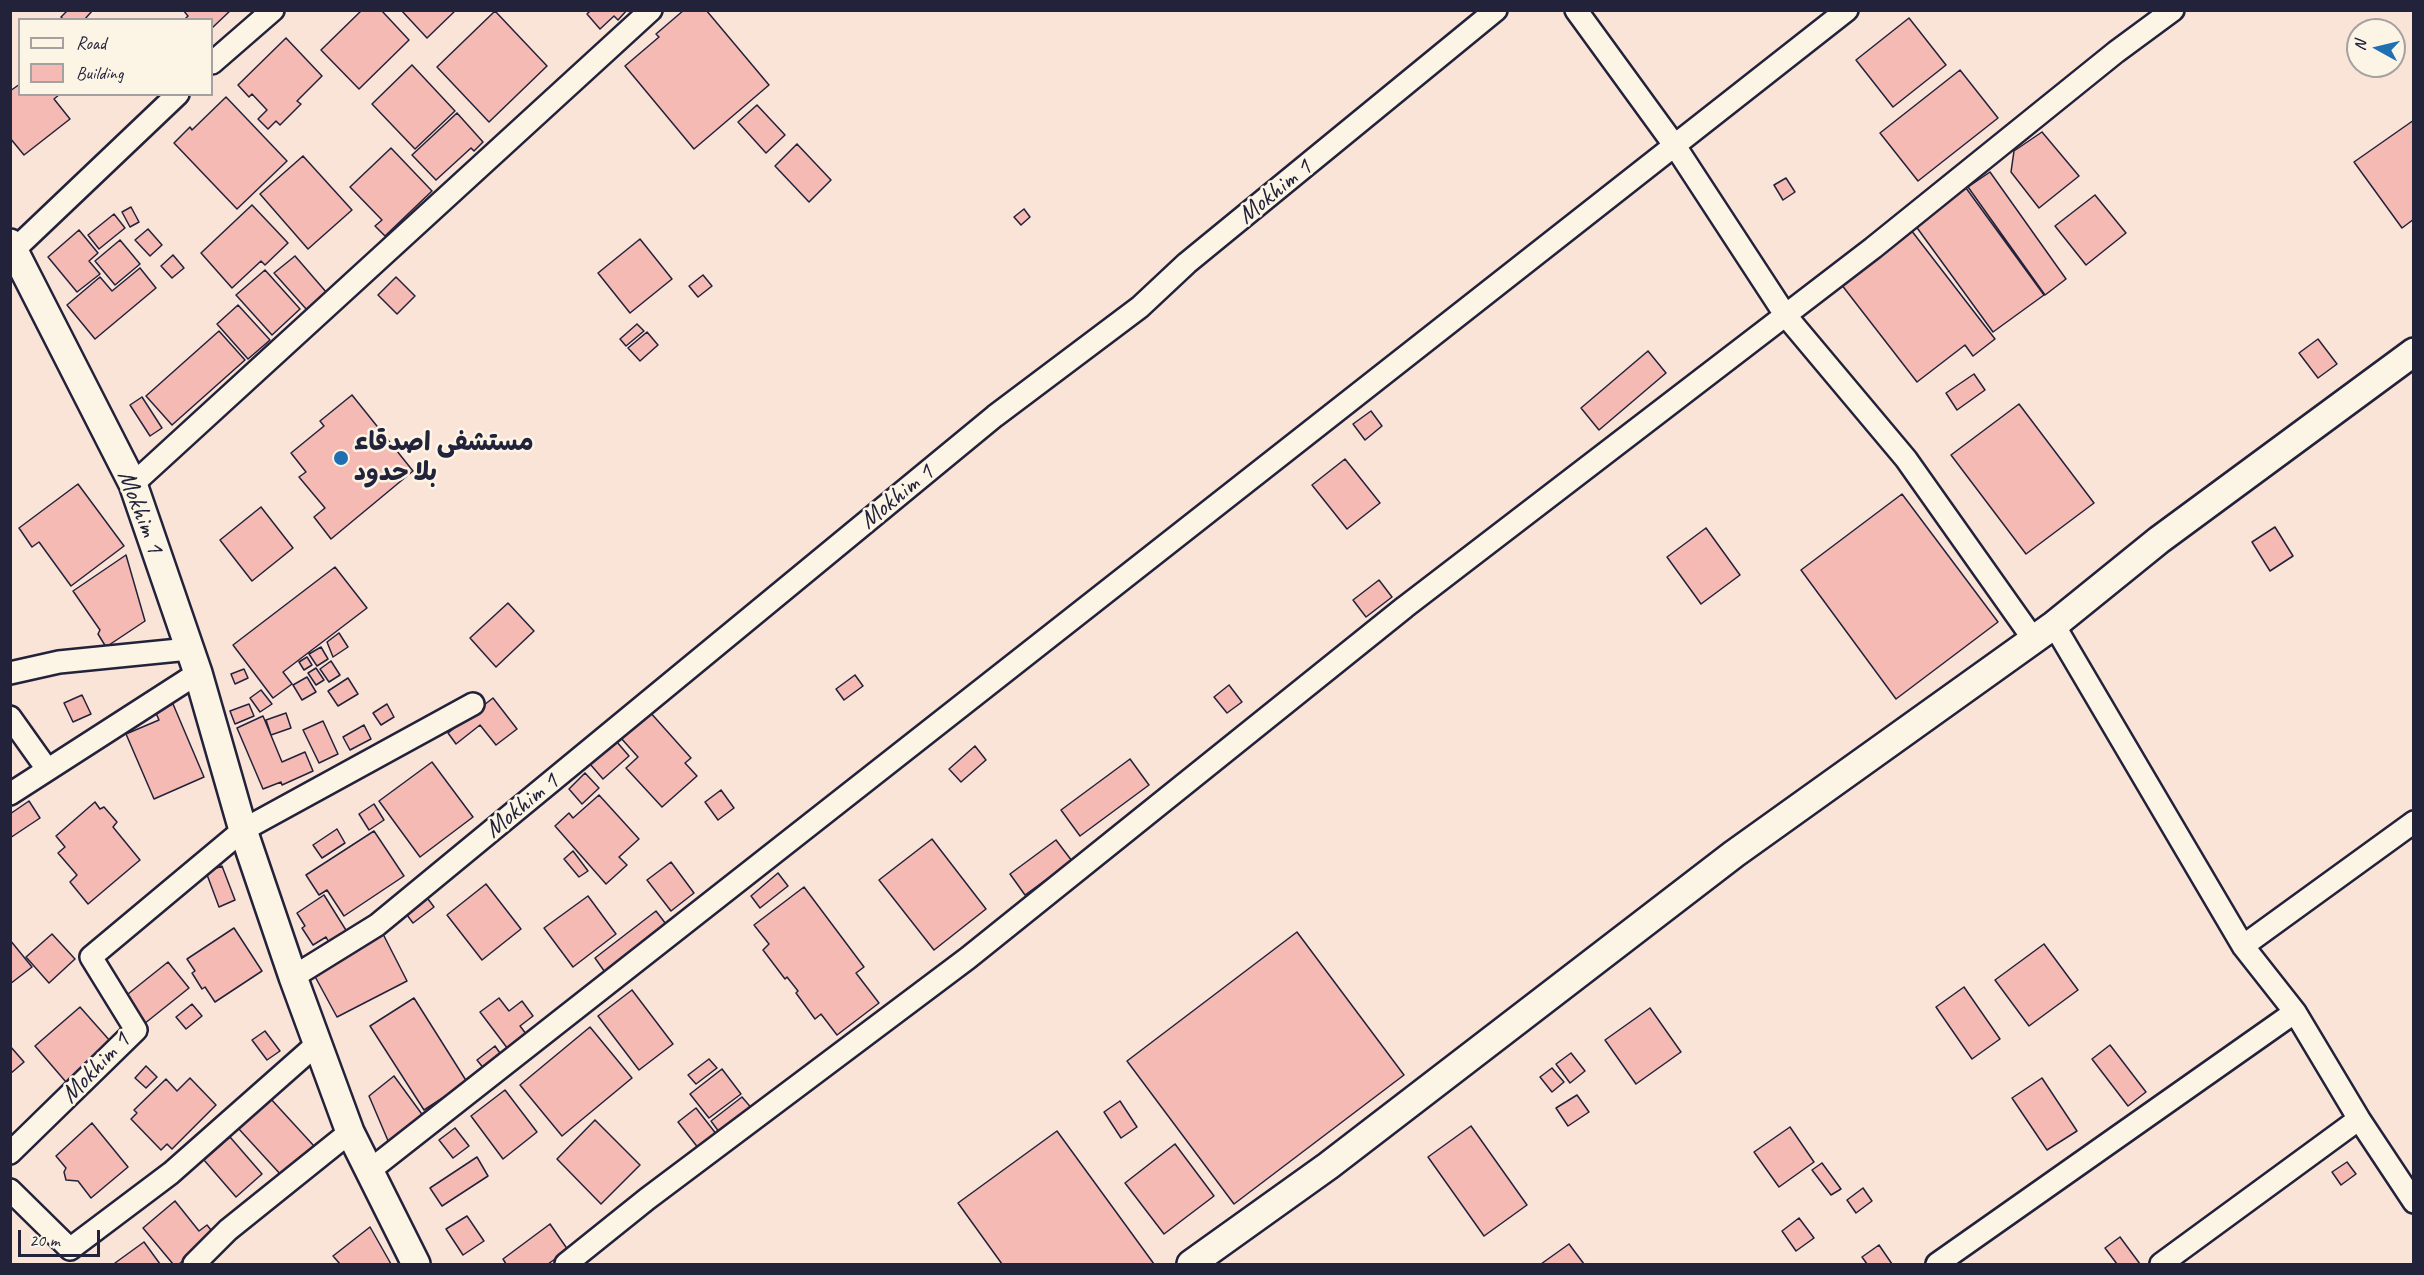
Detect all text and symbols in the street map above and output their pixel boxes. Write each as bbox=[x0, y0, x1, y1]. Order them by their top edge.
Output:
legend bbox=[18, 18, 213, 96]
north arrow bbox=[2346, 18, 2406, 78]
text: Road bbox=[76, 32, 106, 54]
text: N bbox=[2350, 39, 2371, 52]
text: Building bbox=[76, 62, 123, 84]
street label: Mokhim 1 bbox=[1232, 153, 1318, 231]
place label: مستشفى اصدقاء بلا حدود bbox=[354, 427, 534, 488]
marker: مستشفى اصدقاء بلا حدود bbox=[332, 449, 350, 467]
street label: Mokhim 1 bbox=[854, 458, 940, 536]
street label: Mokhim 1 bbox=[110, 466, 170, 558]
street label: Mokhim 1 bbox=[479, 767, 565, 845]
street label: Mokhim 1 bbox=[55, 1026, 137, 1110]
scale bar bbox=[21, 1218, 104, 1256]
text: 20 m bbox=[29, 1229, 60, 1251]

